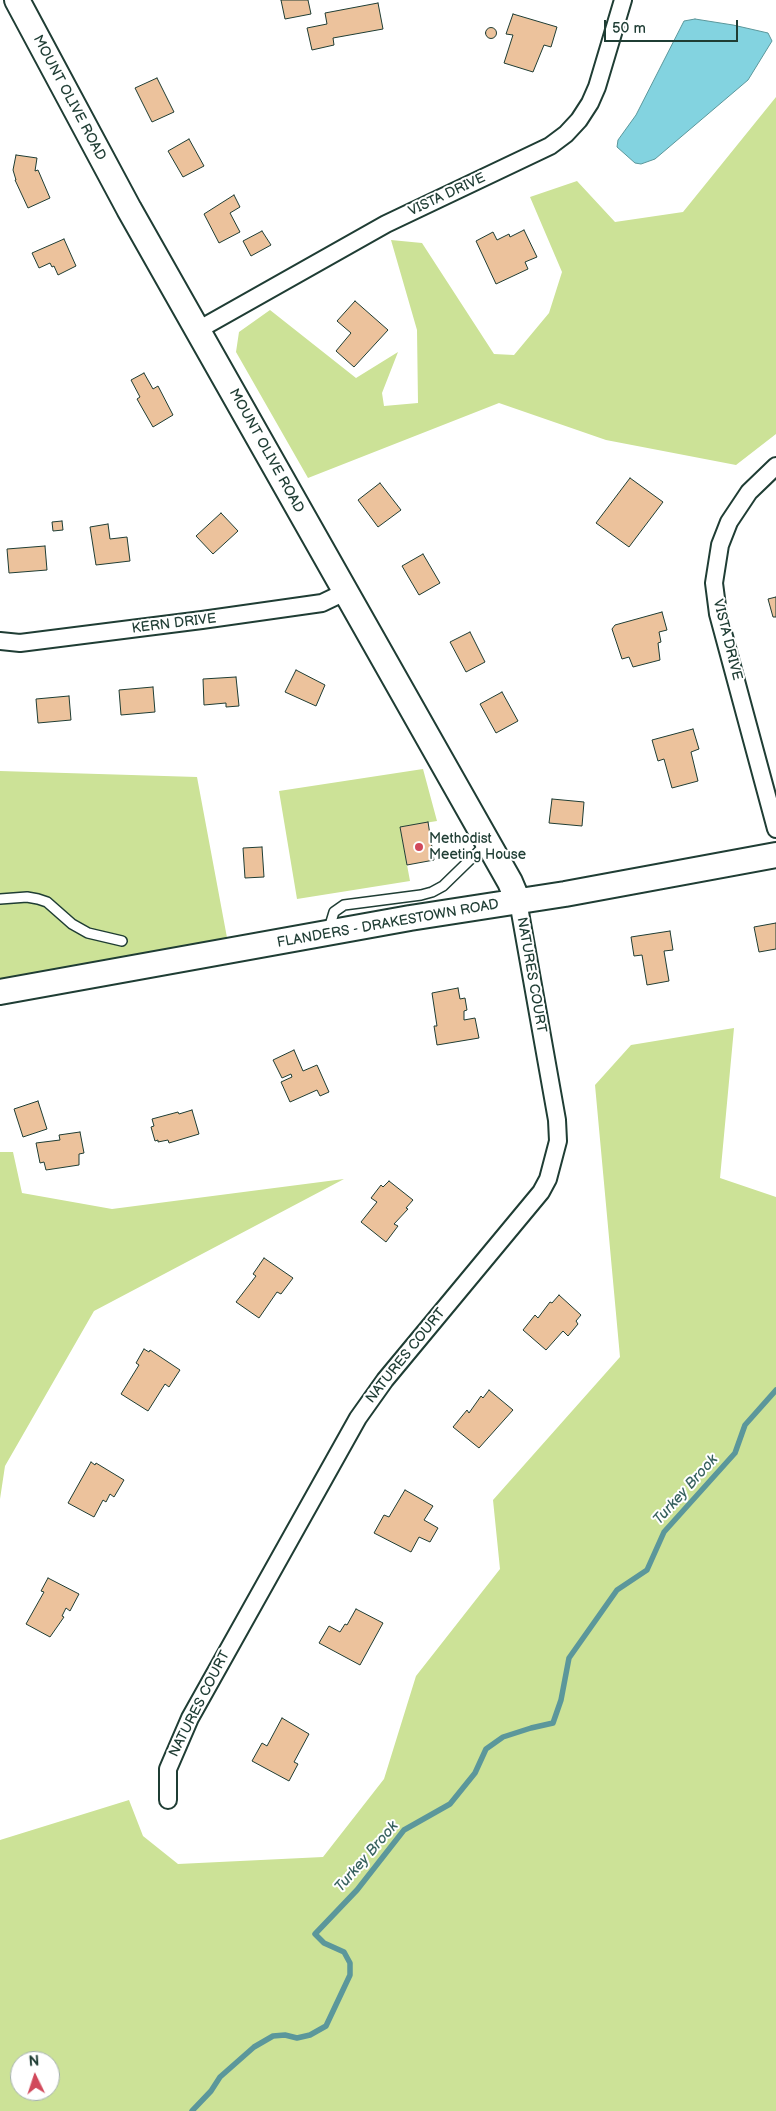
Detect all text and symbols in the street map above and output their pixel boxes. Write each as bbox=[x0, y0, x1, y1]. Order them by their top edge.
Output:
scale bar bbox=[606, 10, 740, 42]
text: 50 m bbox=[612, 19, 646, 38]
street label: MOUNT OLIVE ROAD bbox=[29, 33, 109, 163]
street label: VISTA DRIVE bbox=[406, 170, 488, 220]
street label: MOUNT OLIVE ROAD bbox=[225, 386, 307, 516]
street label: VISTA DRIVE bbox=[709, 598, 745, 682]
street label: KERN DRIVE bbox=[131, 610, 217, 638]
place label: Methodist Meeting House bbox=[429, 831, 526, 864]
marker: Methodist Meeting House bbox=[413, 841, 425, 853]
street label: FLANDERS - DRAKESTOWN ROAD bbox=[276, 896, 500, 952]
street label: NATURES COURT bbox=[513, 916, 549, 1034]
street label: NATURES COURT bbox=[363, 1305, 449, 1407]
water label: Turkey Brook bbox=[650, 1451, 722, 1529]
street label: NATURES COURT bbox=[166, 1648, 234, 1760]
water label: Turkey Brook bbox=[331, 1818, 403, 1896]
north arrow bbox=[10, 2051, 60, 2101]
text: N bbox=[28, 2053, 40, 2070]

